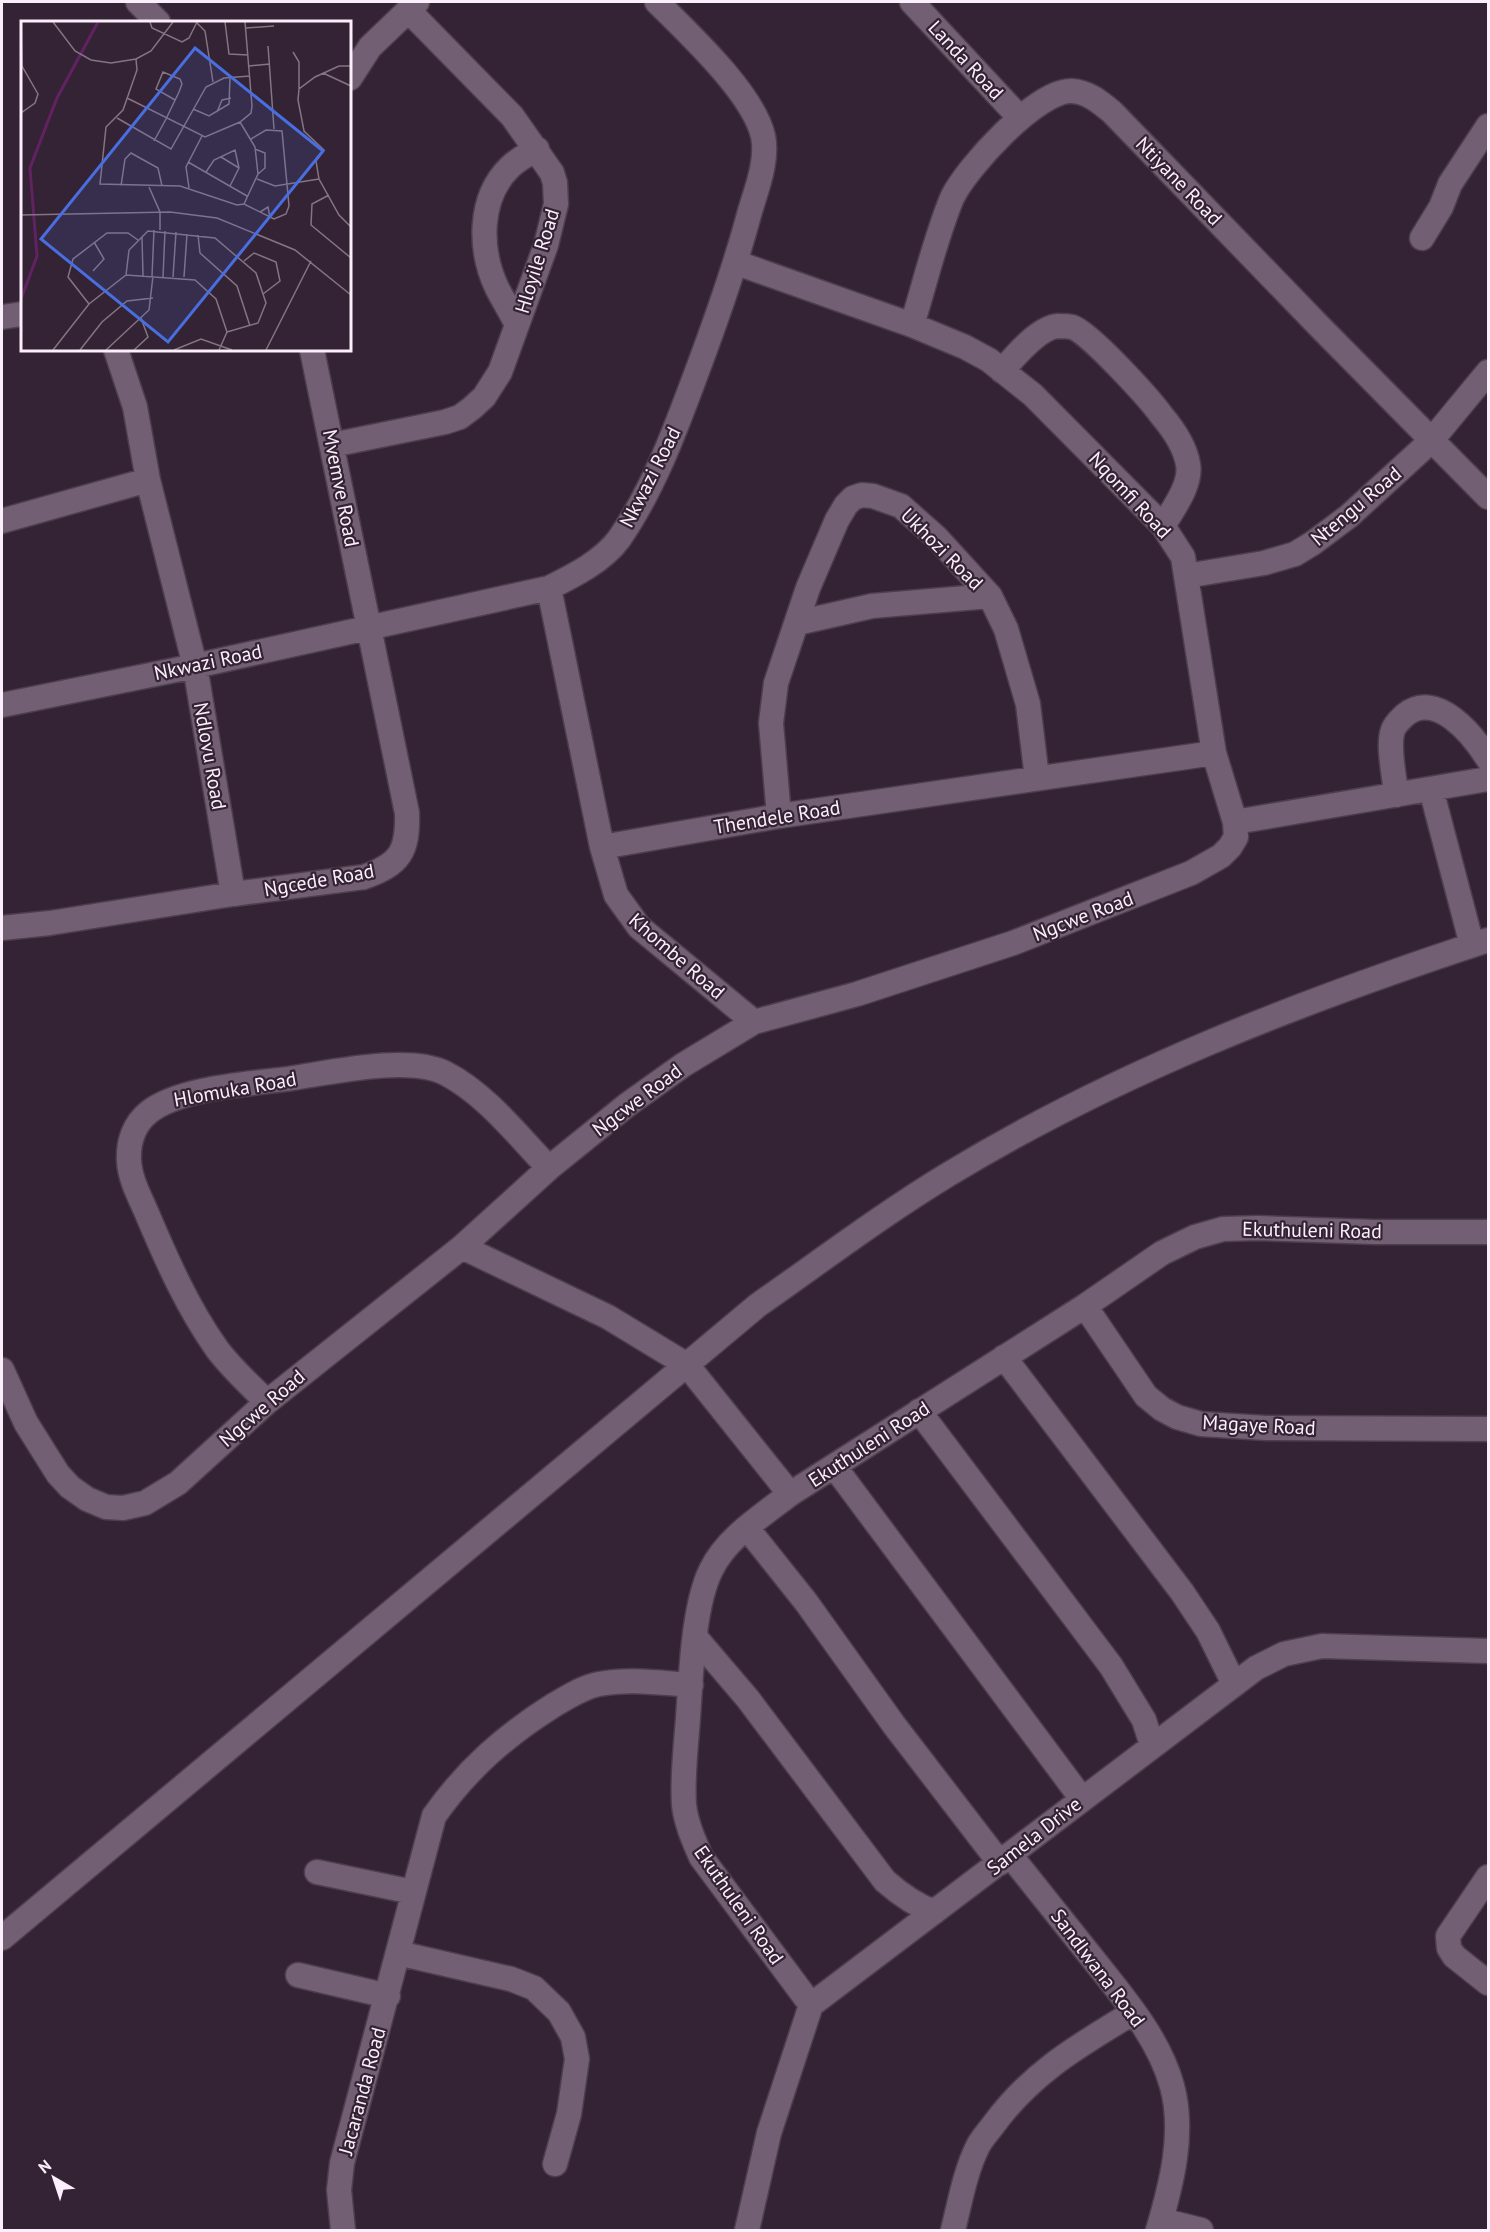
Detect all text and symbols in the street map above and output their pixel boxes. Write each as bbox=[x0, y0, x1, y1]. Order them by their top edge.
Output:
street label: Landa Road bbox=[923, 15, 1009, 105]
inset map bbox=[21, 21, 351, 351]
street label: Ntiyane Road bbox=[1130, 131, 1228, 231]
street label: Hloyile Road bbox=[509, 205, 565, 317]
street label: Nkwazi Road bbox=[614, 422, 686, 532]
street label: Mvemve Road bbox=[317, 427, 365, 549]
street label: Nqomfi Road bbox=[1083, 446, 1177, 544]
street label: Ntengu Road bbox=[1305, 461, 1407, 551]
street label: Ukhozi Road bbox=[895, 502, 989, 596]
street label: Nkwazi Road bbox=[152, 638, 264, 686]
street label: Ndlovu Road bbox=[188, 700, 232, 812]
street label: Thendele Road bbox=[712, 794, 842, 840]
street label: Ngcede Road bbox=[262, 858, 376, 902]
street label: Ngcwe Road bbox=[1029, 885, 1137, 947]
street label: Khombe Road bbox=[624, 907, 730, 1005]
street label: Ngcwe Road bbox=[587, 1058, 687, 1142]
street label: Hlomuka Road bbox=[172, 1065, 298, 1113]
street label: Ekuthuleni Road bbox=[1242, 1216, 1382, 1244]
street label: Ngcwe Road bbox=[214, 1364, 310, 1452]
street label: Ekuthuleni Road bbox=[803, 1395, 935, 1493]
street label: Magaye Road bbox=[1202, 1409, 1316, 1441]
street label: Samela Drive bbox=[982, 1791, 1086, 1881]
street label: Ekuthuleni Road bbox=[688, 1840, 790, 1970]
street label: Sandlwana Road bbox=[1045, 1904, 1151, 2032]
street label: Jacaranda Road bbox=[332, 2025, 391, 2158]
north arrow bbox=[24, 2148, 84, 2208]
text: N bbox=[34, 2155, 55, 2177]

